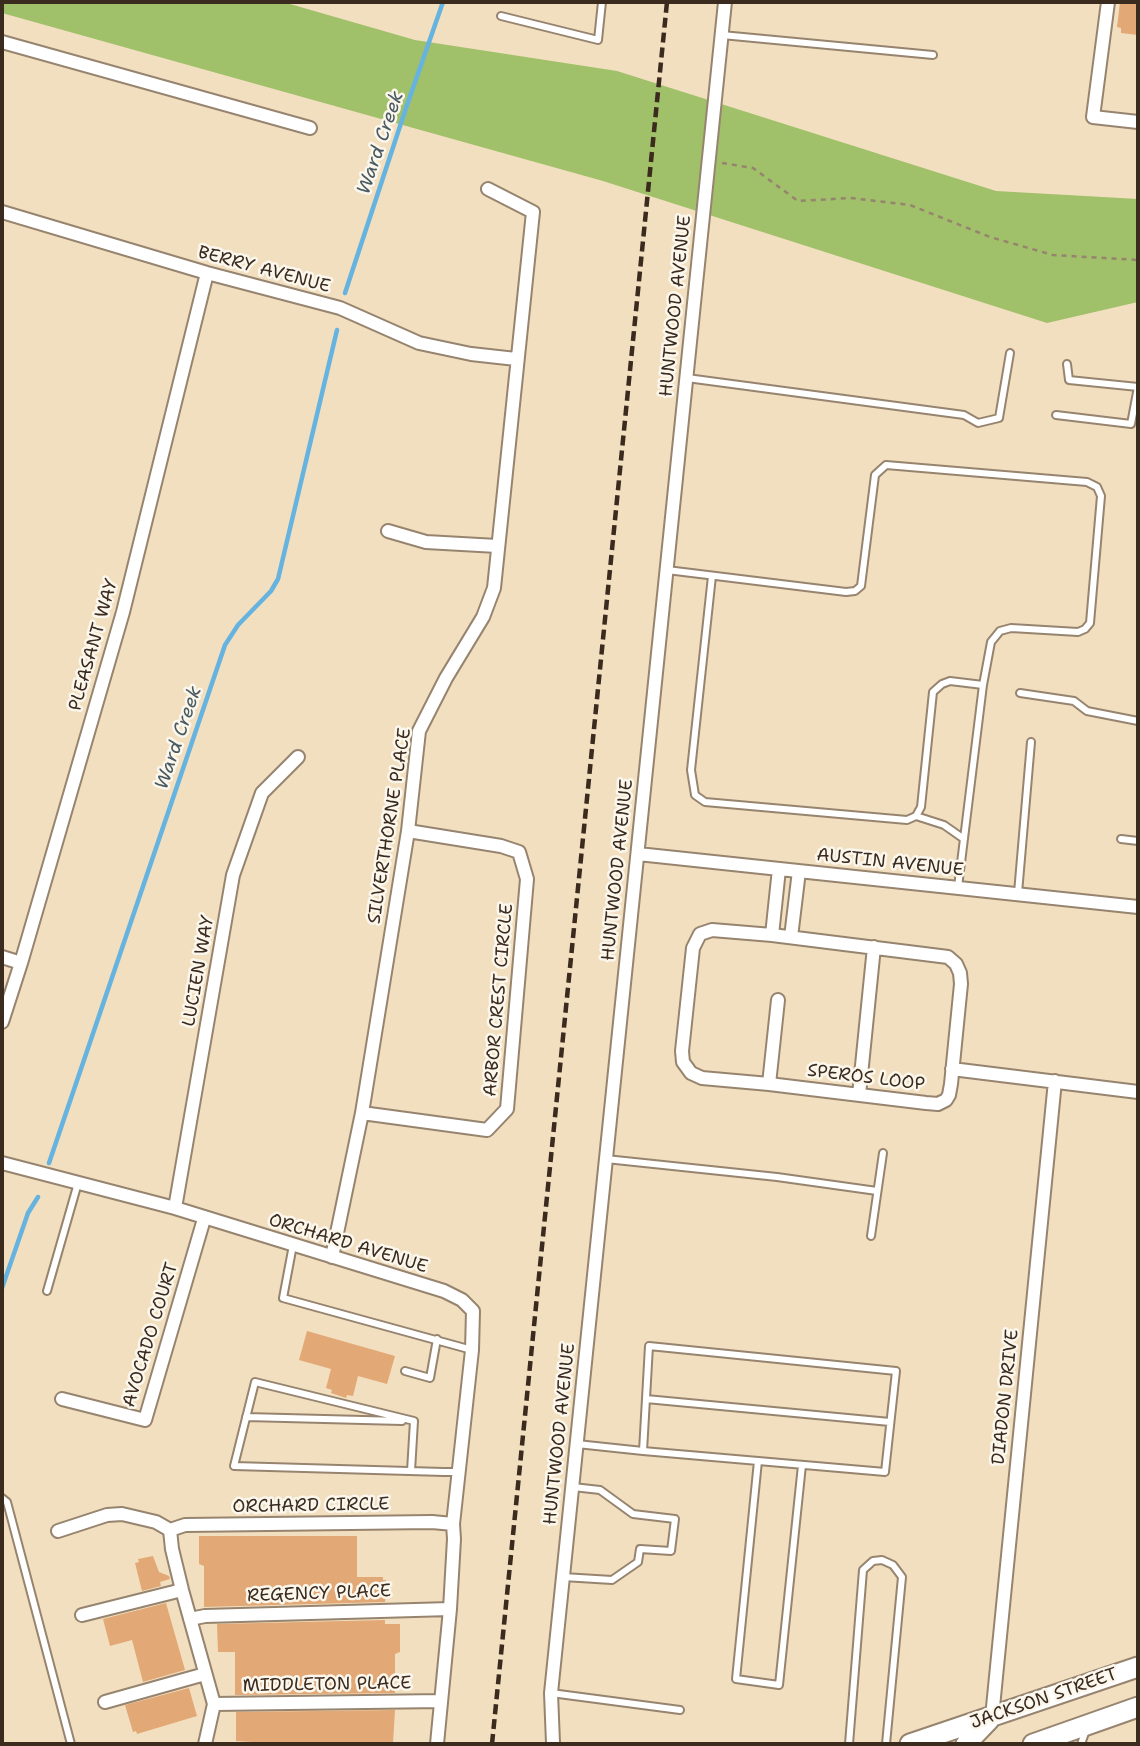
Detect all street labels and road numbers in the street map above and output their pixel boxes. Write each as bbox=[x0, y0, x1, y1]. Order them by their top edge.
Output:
street label: HUNTWOOD AVENUE bbox=[656, 214, 696, 398]
street label: BERRY AVENUE bbox=[195, 242, 333, 298]
street label: PLEASANT WAY bbox=[65, 577, 123, 713]
street label: SILVERTHORNE PLACE bbox=[364, 726, 416, 926]
street label: HUNTWOOD AVENUE bbox=[598, 778, 638, 962]
street label: AUSTIN AVENUE bbox=[815, 845, 965, 881]
street label: ARBOR CREST CIRCLE bbox=[480, 903, 518, 1097]
street label: LUCIEN WAY bbox=[179, 914, 219, 1028]
street label: SPEROS LOOP bbox=[806, 1060, 926, 1096]
street label: ORCHARD AVENUE bbox=[266, 1210, 430, 1278]
street label: AVOCADO COURT bbox=[119, 1260, 183, 1410]
street label: DIADON DRIVE bbox=[988, 1328, 1024, 1466]
street label: HUNTWOOD AVENUE bbox=[540, 1342, 580, 1526]
street label: ORCHARD CIRCLE bbox=[232, 1494, 390, 1518]
street label: REGENCY PLACE bbox=[247, 1581, 391, 1607]
street label: JACKSON STREET bbox=[967, 1664, 1121, 1734]
street label: MIDDLETON PLACE bbox=[242, 1673, 412, 1697]

